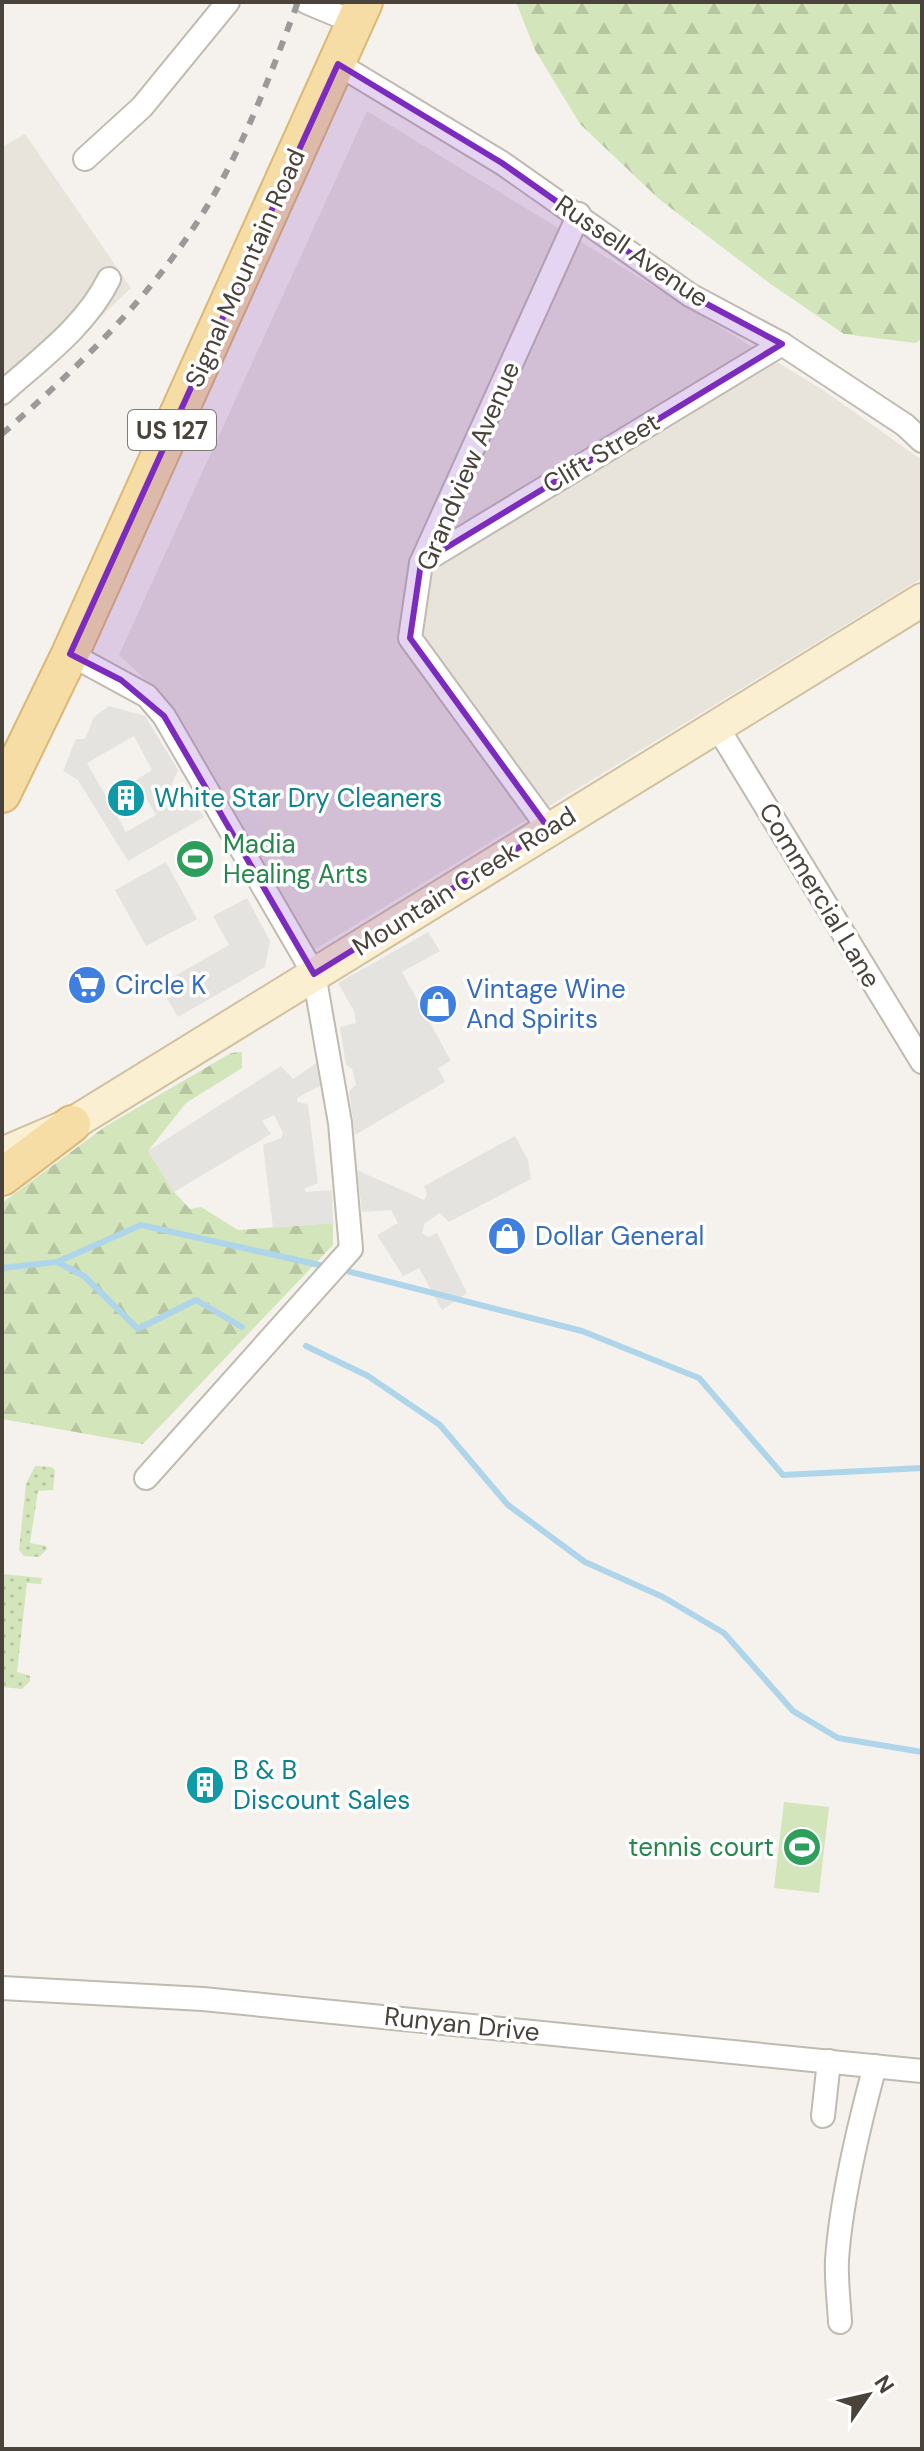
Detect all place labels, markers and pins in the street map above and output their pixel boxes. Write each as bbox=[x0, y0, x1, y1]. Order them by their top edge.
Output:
building icon: White Star Dry Cleaners bbox=[105, 777, 147, 819]
place label: White Star Dry Cleaners bbox=[154, 781, 442, 815]
place label: Madia Healing Arts bbox=[223, 827, 368, 891]
sports icon: Madia Healing Arts bbox=[174, 838, 216, 880]
supermarket icon: Circle K bbox=[66, 964, 108, 1006]
place label: Circle K bbox=[115, 968, 207, 1002]
place label: Vintage Wine And Spirits bbox=[466, 972, 626, 1036]
shop icon: Vintage Wine And Spirits bbox=[417, 983, 459, 1025]
shop icon: Dollar General bbox=[486, 1215, 528, 1257]
place label: Dollar General bbox=[535, 1219, 704, 1253]
place label: B & B Discount Sales bbox=[233, 1753, 410, 1817]
building icon: B & B Discount Sales bbox=[184, 1764, 226, 1806]
sports icon: tennis court bbox=[781, 1826, 823, 1868]
place label: tennis court bbox=[628, 1830, 774, 1864]

